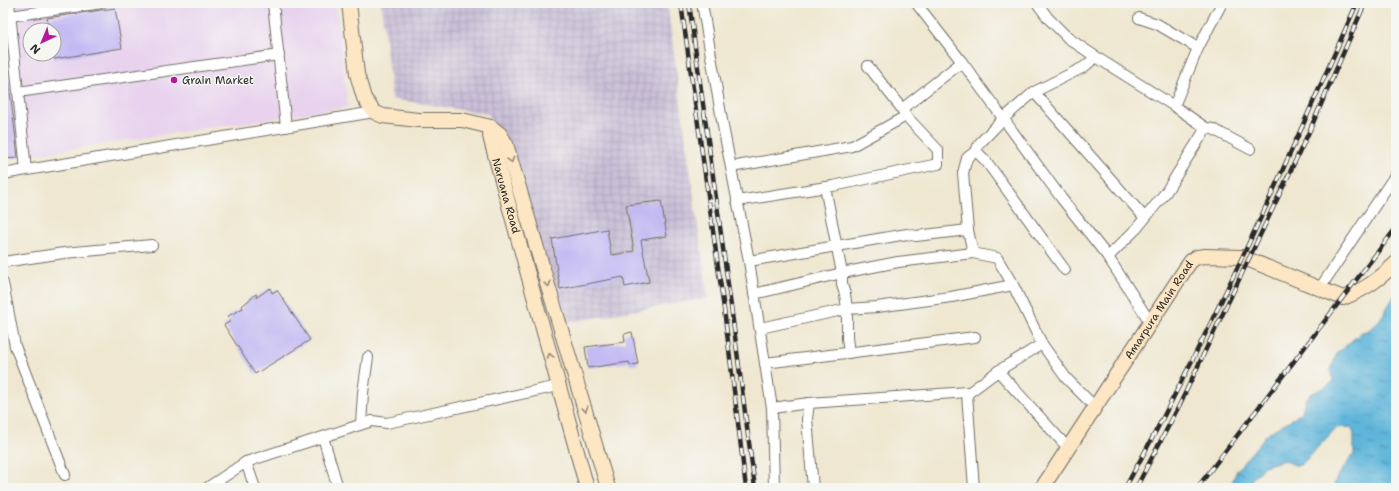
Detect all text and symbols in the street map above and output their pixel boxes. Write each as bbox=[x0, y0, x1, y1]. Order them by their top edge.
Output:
north arrow bbox=[22, 22, 62, 62]
text: N bbox=[27, 40, 44, 57]
place label: Grain Market bbox=[182, 73, 254, 88]
marker: Grain Market bbox=[169, 75, 179, 85]
street label: Naruana Road bbox=[488, 156, 523, 235]
one-way arrow bbox=[506, 156, 515, 163]
street label: Amarpura Main Road bbox=[1121, 258, 1197, 362]
one-way arrow bbox=[543, 280, 552, 287]
one-way arrow bbox=[546, 353, 555, 360]
one-way arrow bbox=[580, 405, 589, 412]

